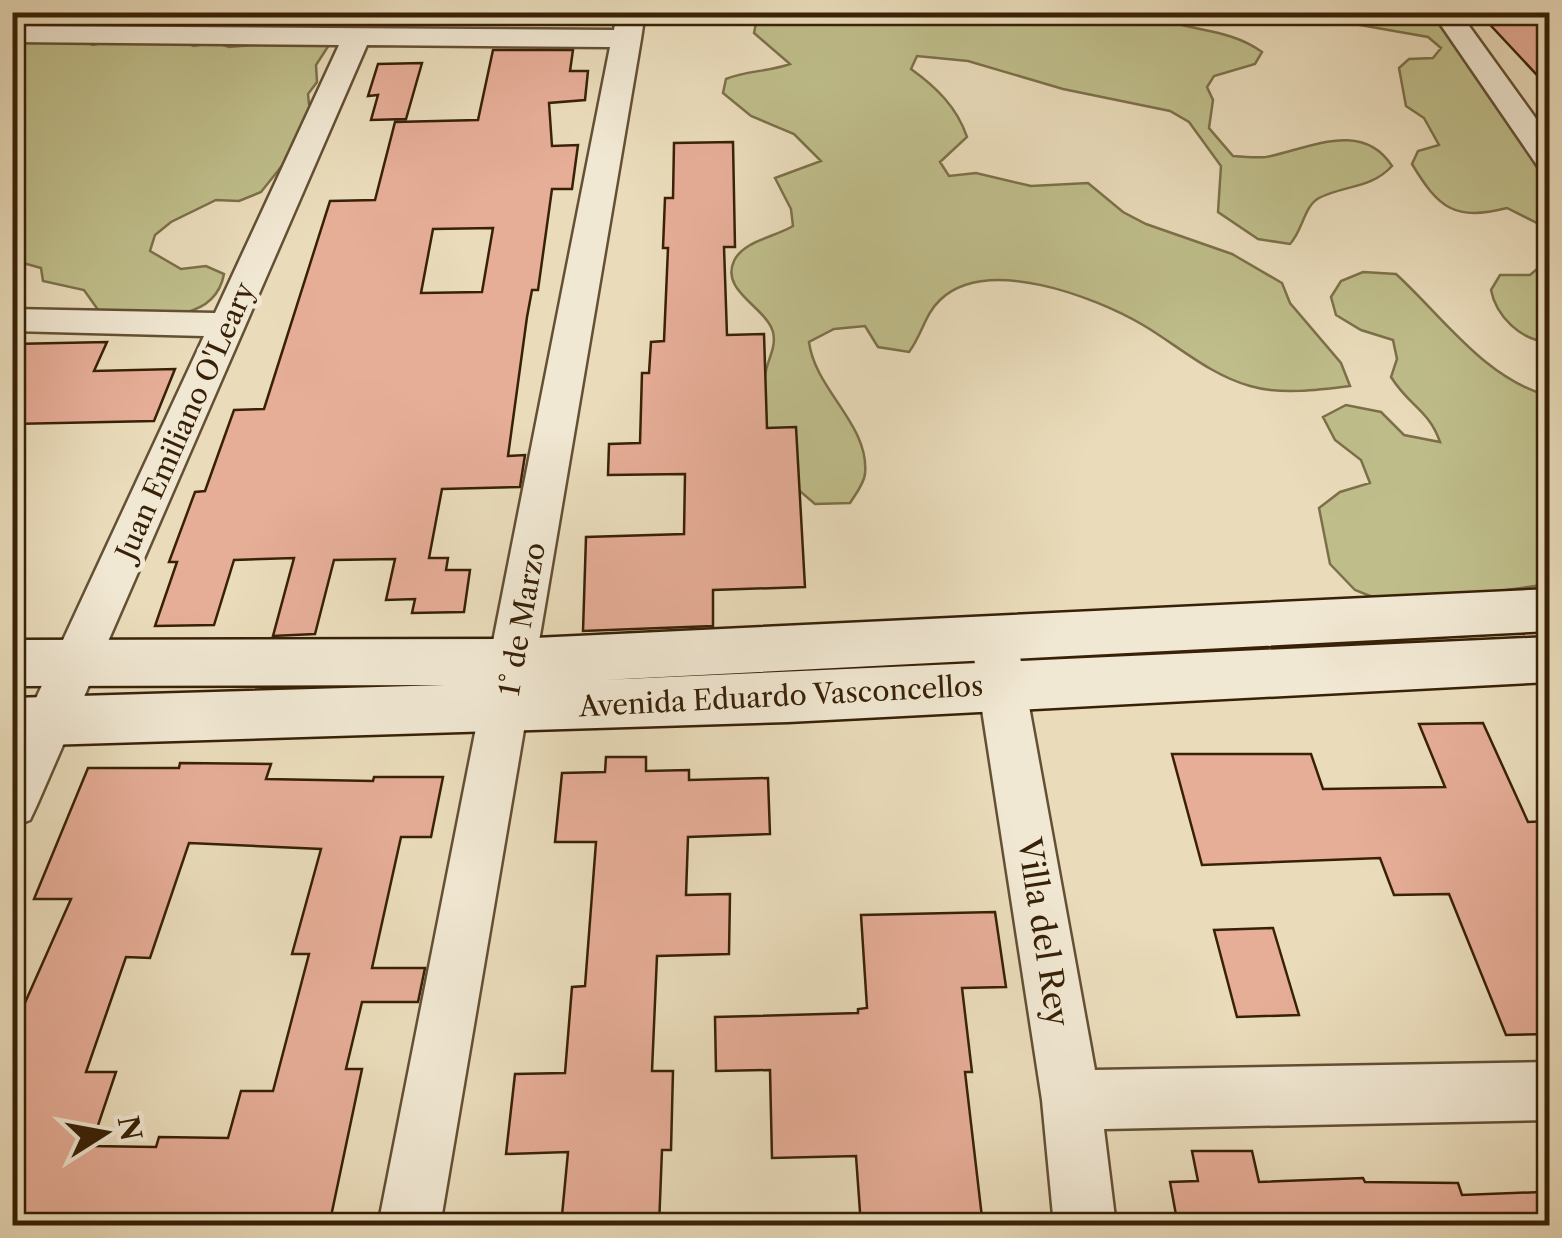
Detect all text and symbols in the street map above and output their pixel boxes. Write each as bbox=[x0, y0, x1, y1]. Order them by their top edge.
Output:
street label: Juan Emiliano O'Leary bbox=[107, 277, 262, 569]
street label: 1° de Marzo bbox=[492, 540, 552, 698]
street label: Avenida Eduardo Vasconcellos bbox=[577, 668, 984, 724]
street label: Villa del Rey bbox=[1010, 834, 1078, 1030]
north arrow bbox=[55, 1083, 155, 1183]
text: N bbox=[111, 1113, 149, 1143]

